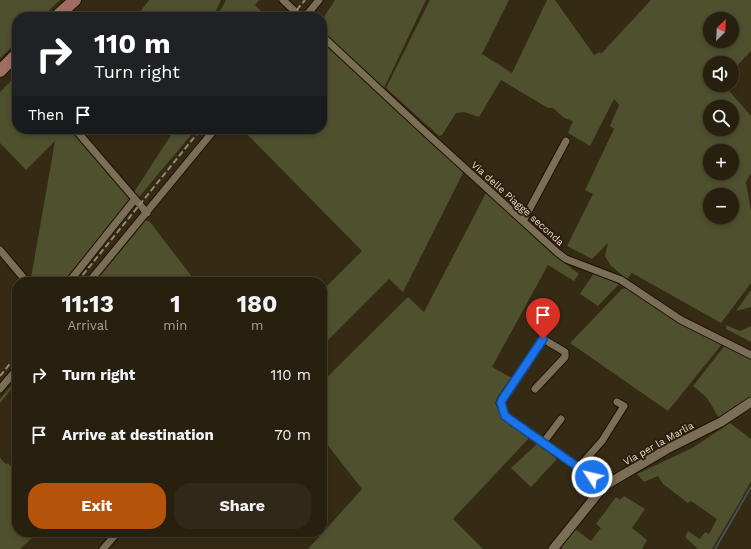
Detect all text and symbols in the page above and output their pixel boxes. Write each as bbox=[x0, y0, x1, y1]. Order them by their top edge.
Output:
north arrow bbox=[703, 12, 739, 48]
map controls bbox=[703, 12, 739, 224]
text: 110 m bbox=[94, 27, 171, 60]
icon: right bbox=[28, 28, 80, 80]
button: sound bbox=[703, 56, 739, 92]
text: Turn right bbox=[94, 61, 180, 82]
button: search bbox=[703, 100, 739, 136]
icon: arrive bbox=[72, 104, 94, 126]
text: Then bbox=[28, 106, 64, 124]
button: + bbox=[703, 144, 739, 180]
street label: Via delle Piagge seconda bbox=[469, 159, 566, 248]
button: − bbox=[703, 188, 739, 224]
text: 11:13 bbox=[61, 290, 114, 318]
text: 1 bbox=[170, 290, 180, 318]
text: 180 bbox=[237, 290, 278, 318]
pin bbox=[526, 298, 560, 339]
icon: arrive bbox=[532, 304, 554, 326]
text: Arrival bbox=[67, 318, 108, 333]
text: min bbox=[163, 318, 187, 333]
text: m bbox=[251, 318, 263, 333]
icon: right bbox=[28, 364, 50, 386]
text: Turn right bbox=[62, 366, 135, 384]
text: 110 m bbox=[271, 366, 311, 384]
street label: Via per la Marlia bbox=[621, 419, 696, 467]
icon: arrive bbox=[28, 424, 50, 446]
text: Arrive at destination bbox=[62, 426, 214, 444]
text: 70 m bbox=[274, 426, 311, 444]
position arrow bbox=[571, 456, 613, 498]
button: Exit bbox=[28, 483, 166, 529]
button: Share bbox=[174, 483, 311, 529]

